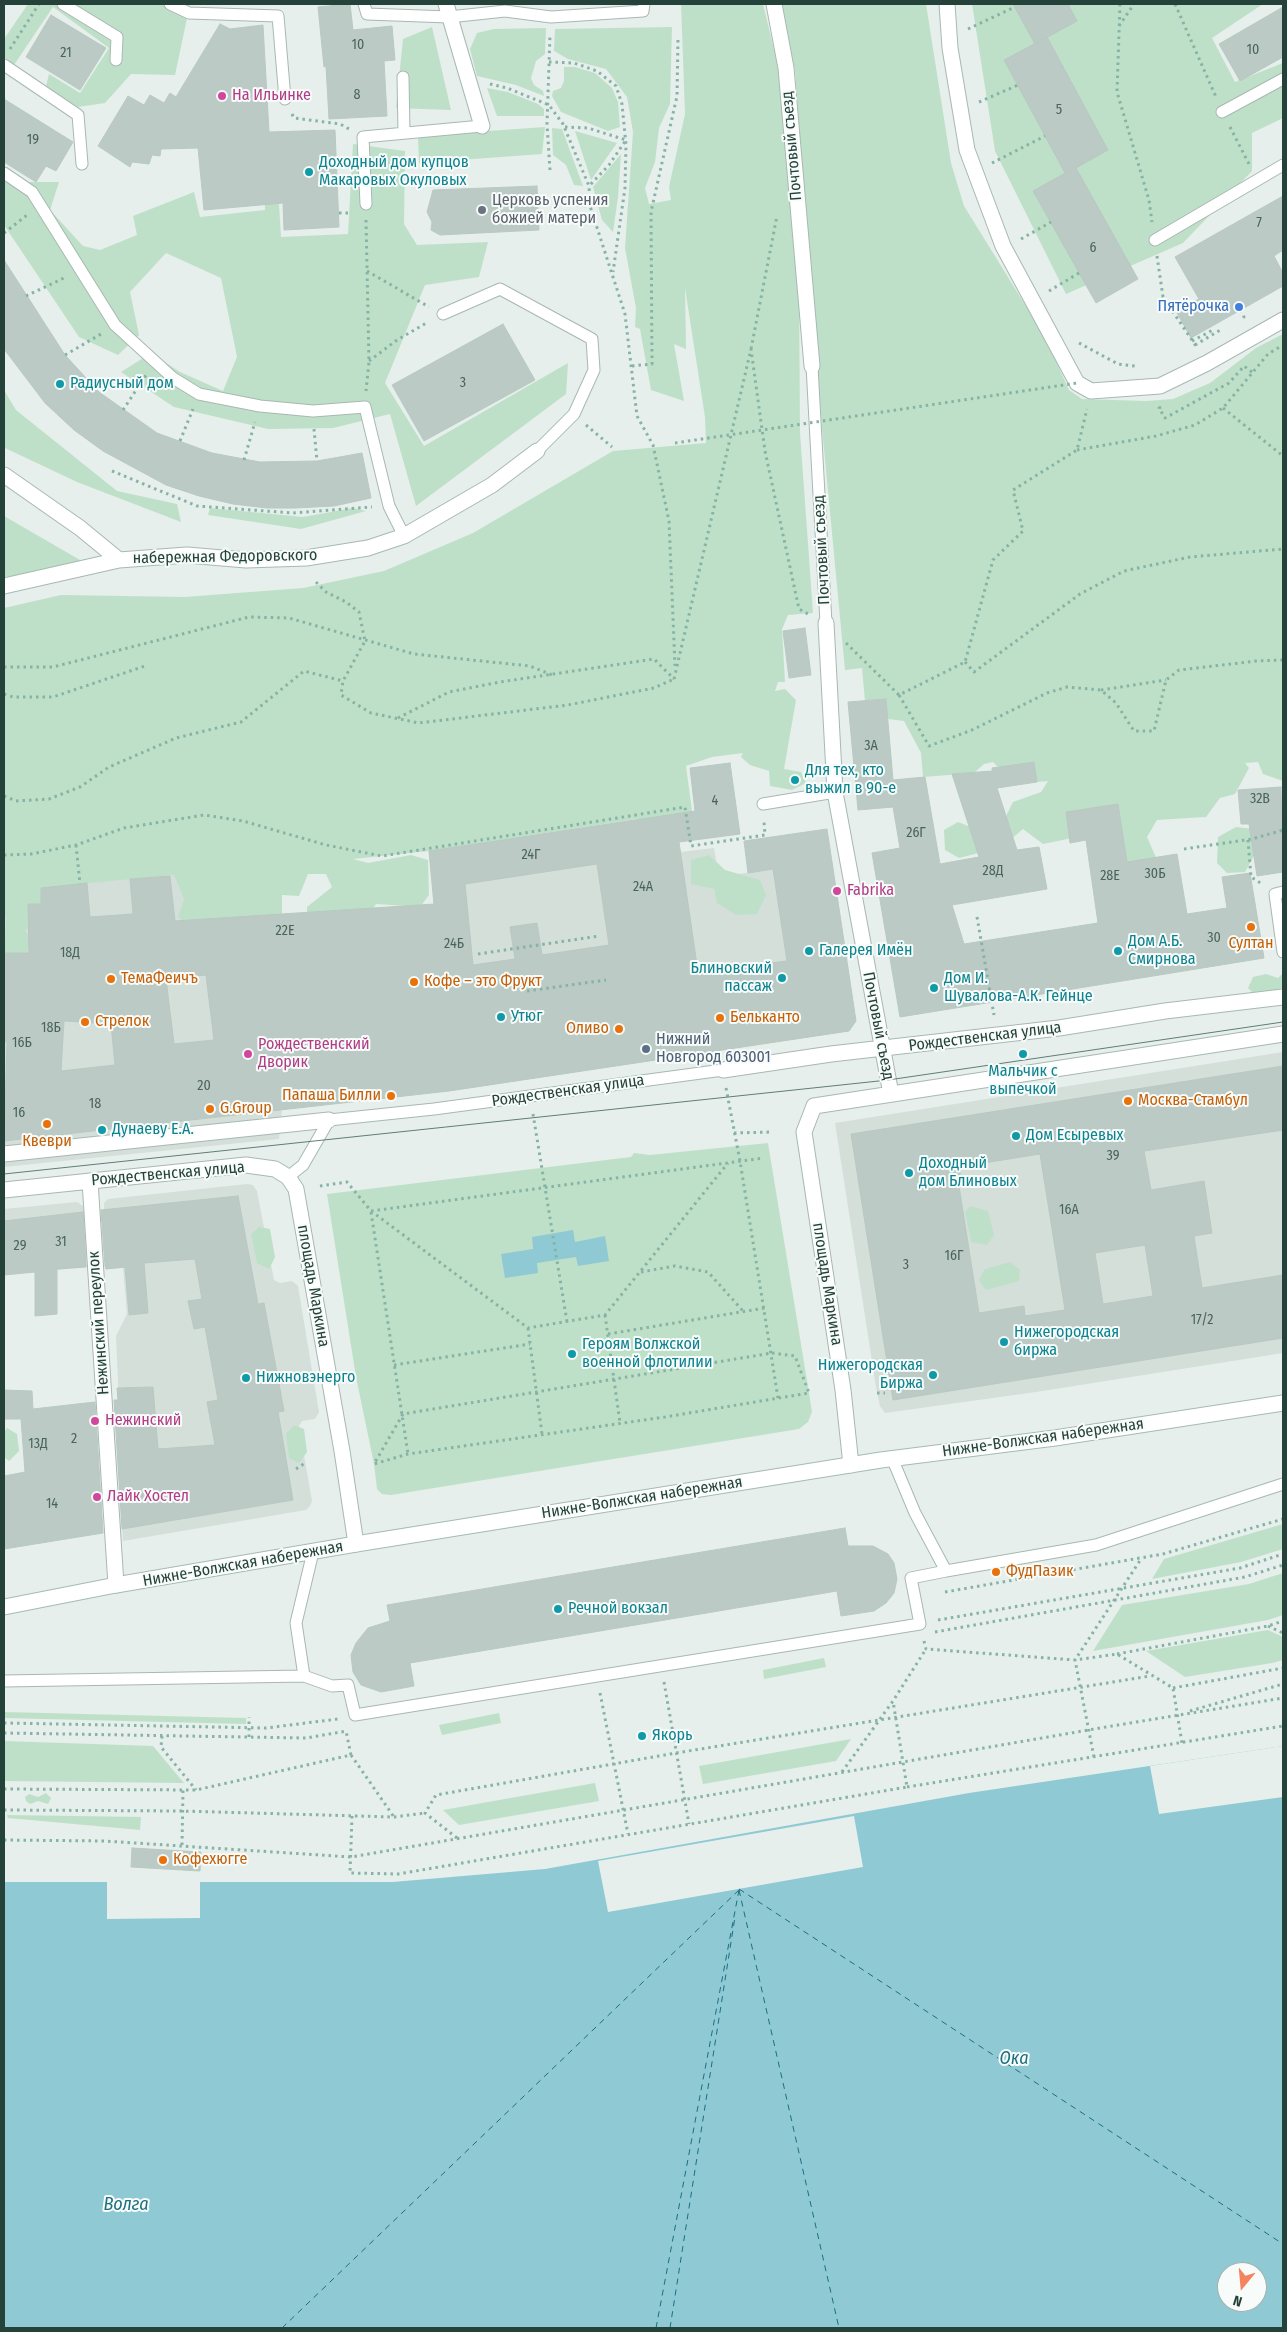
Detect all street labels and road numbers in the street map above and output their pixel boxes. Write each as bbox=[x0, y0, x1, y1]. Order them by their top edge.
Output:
street label: Почтовый съезд bbox=[778, 91, 806, 201]
street label: Почтовый съезд bbox=[810, 495, 834, 605]
street label: набережная Федоровского bbox=[132, 546, 318, 568]
street label: Почтовый съезд bbox=[858, 970, 898, 1082]
street label: Рождественская улица bbox=[907, 1018, 1063, 1056]
street label: Рождественская улица bbox=[491, 1071, 645, 1111]
street label: Рождественская улица bbox=[91, 1158, 245, 1190]
street label: площадь Маркина bbox=[808, 1221, 846, 1347]
street label: площадь Маркина bbox=[293, 1223, 333, 1349]
street label: Нежинский переулок bbox=[84, 1251, 114, 1395]
street label: Нижне-Волжская набережная bbox=[941, 1414, 1145, 1462]
street label: Нижне-Волжская набережная bbox=[540, 1473, 744, 1523]
street label: Нижне-Волжская набережная bbox=[141, 1537, 345, 1591]

